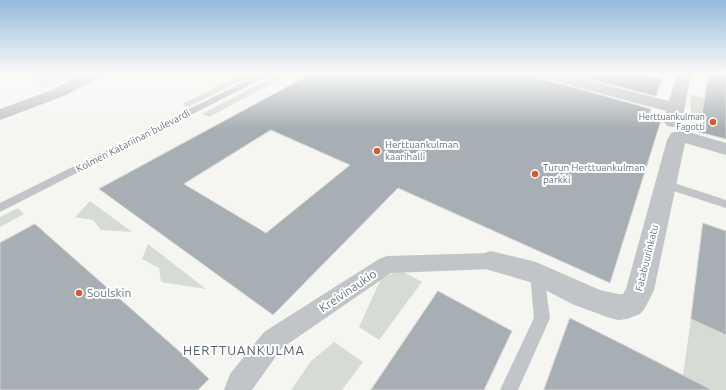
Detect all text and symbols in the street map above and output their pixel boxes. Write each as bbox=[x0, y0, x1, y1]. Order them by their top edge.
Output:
street label: Kolmen Katariinan bulevardi bbox=[74, 107, 192, 175]
place label: Herttuankulman Fagotti bbox=[639, 112, 705, 133]
marker: Herttuankulman Fagotti bbox=[708, 117, 718, 127]
place label: Herttuankulman kaarihalli bbox=[385, 139, 459, 162]
marker: Herttuankulman kaarihalli bbox=[372, 146, 382, 156]
place label: Turun Herttuankulman parkki bbox=[543, 162, 645, 186]
marker: Turun Herttuankulman parkki bbox=[530, 169, 540, 179]
street label: Fatabuurinkatu bbox=[633, 224, 661, 292]
street label: Kreivinaukio bbox=[317, 267, 379, 315]
place label: Soulskin bbox=[87, 286, 131, 300]
marker: Soulskin bbox=[74, 288, 84, 298]
district label: HERTTUANKULMA bbox=[183, 343, 305, 359]

